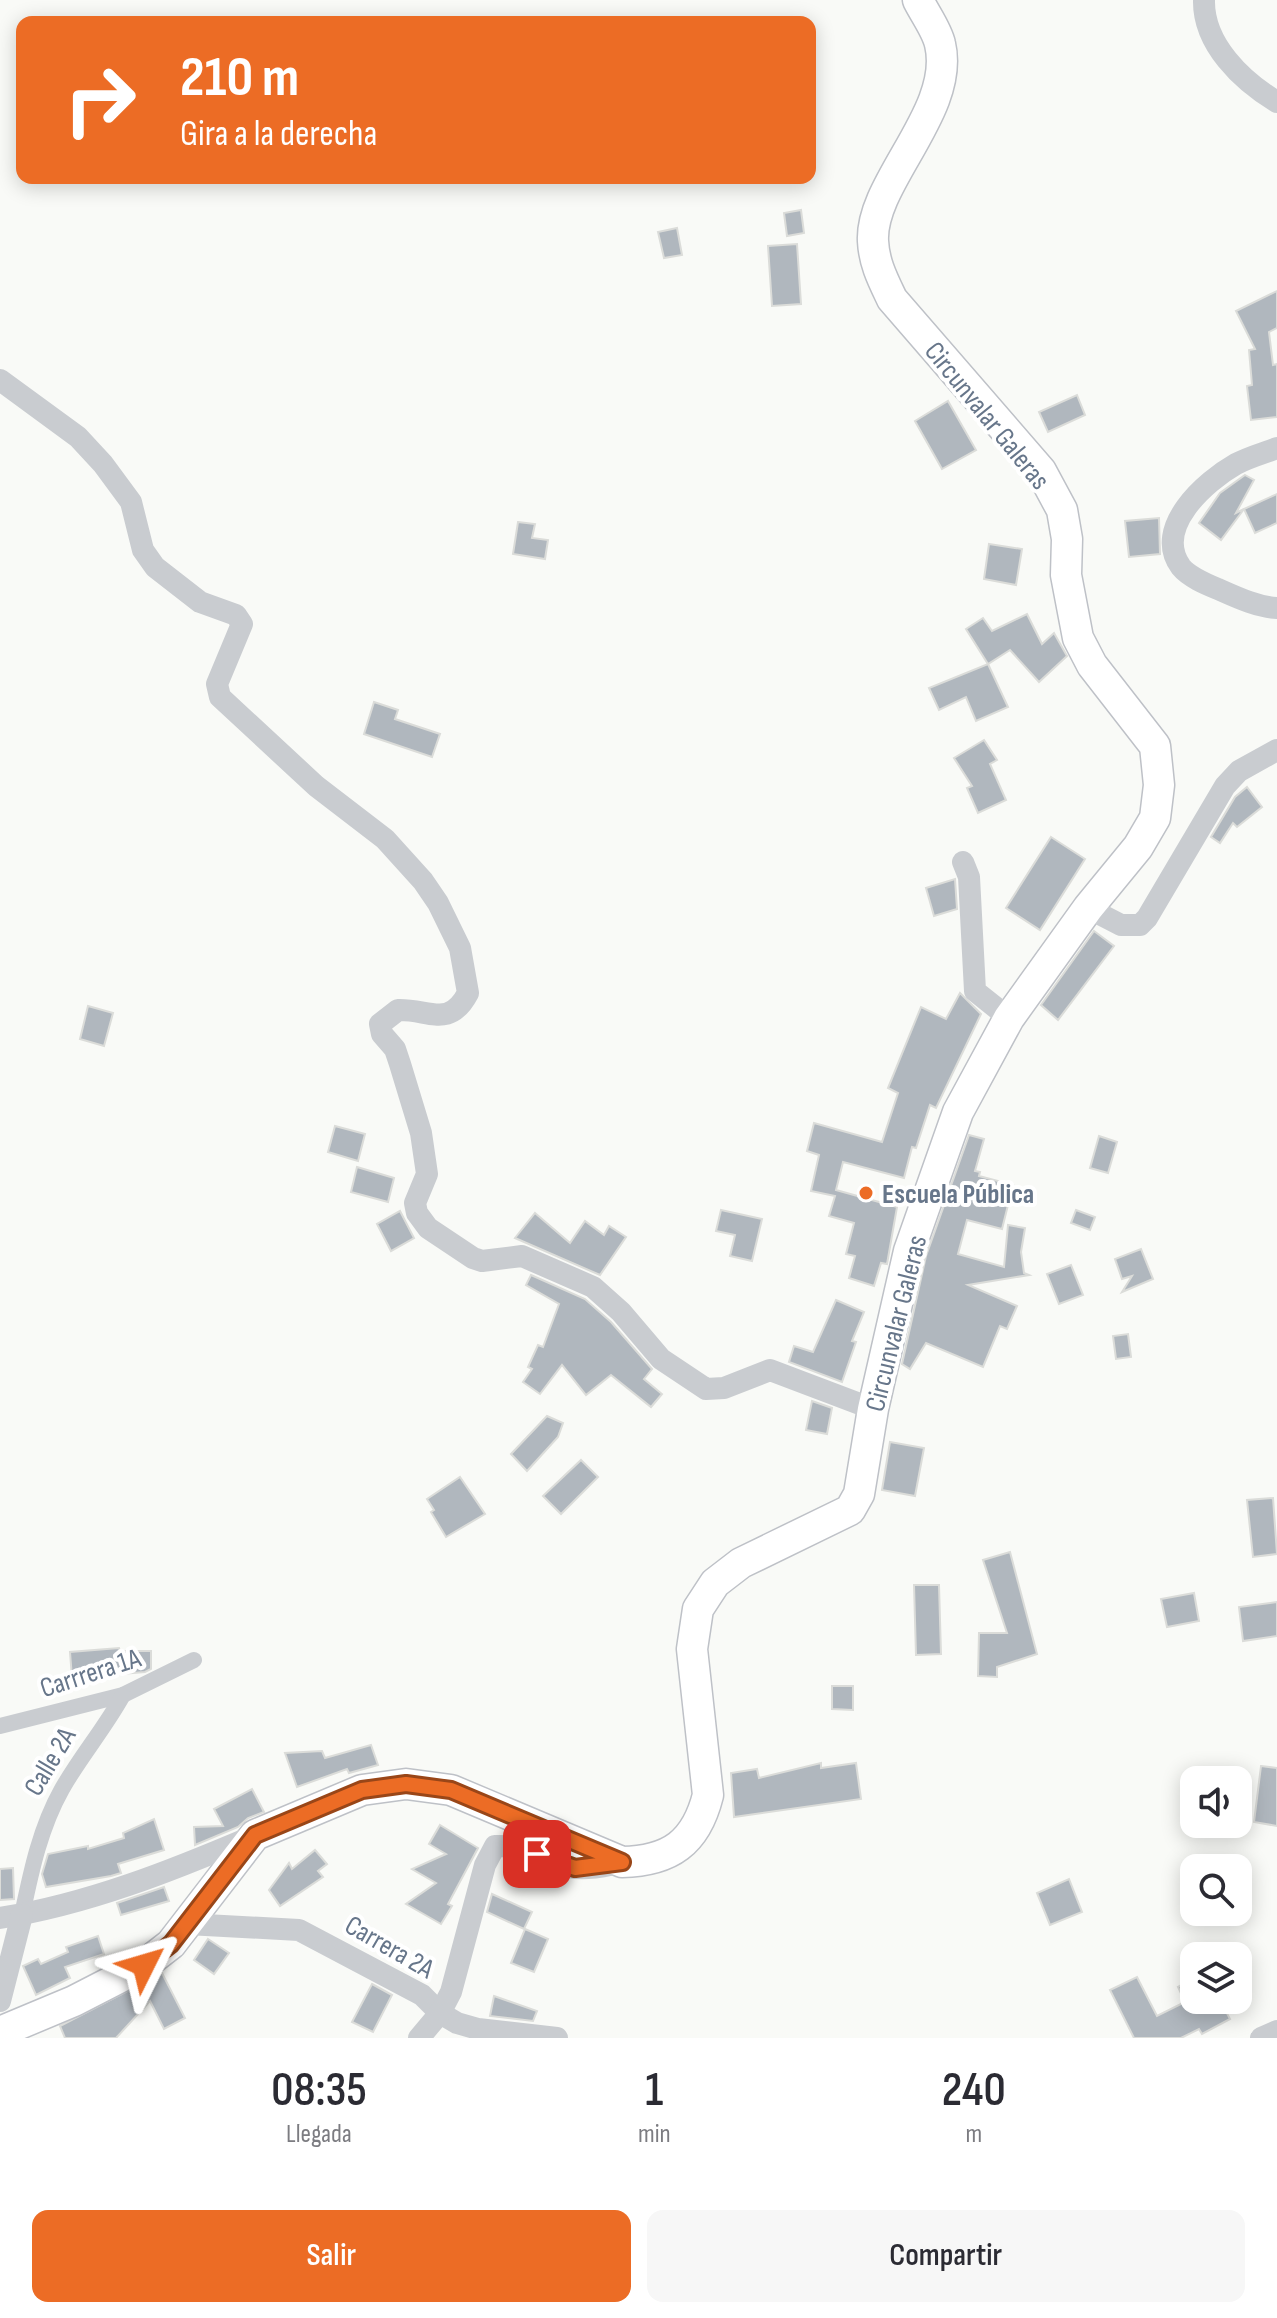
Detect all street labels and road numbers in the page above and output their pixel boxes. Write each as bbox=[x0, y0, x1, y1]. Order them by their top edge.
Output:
street label: Circunvalar Galeras bbox=[917, 335, 1056, 496]
street label: Circunvalar Galeras bbox=[859, 1232, 934, 1415]
street label: Carrrera 1A bbox=[36, 1641, 146, 1705]
street label: Calle 2A bbox=[17, 1721, 84, 1802]
street label: Carrera 2A bbox=[339, 1909, 440, 1986]

